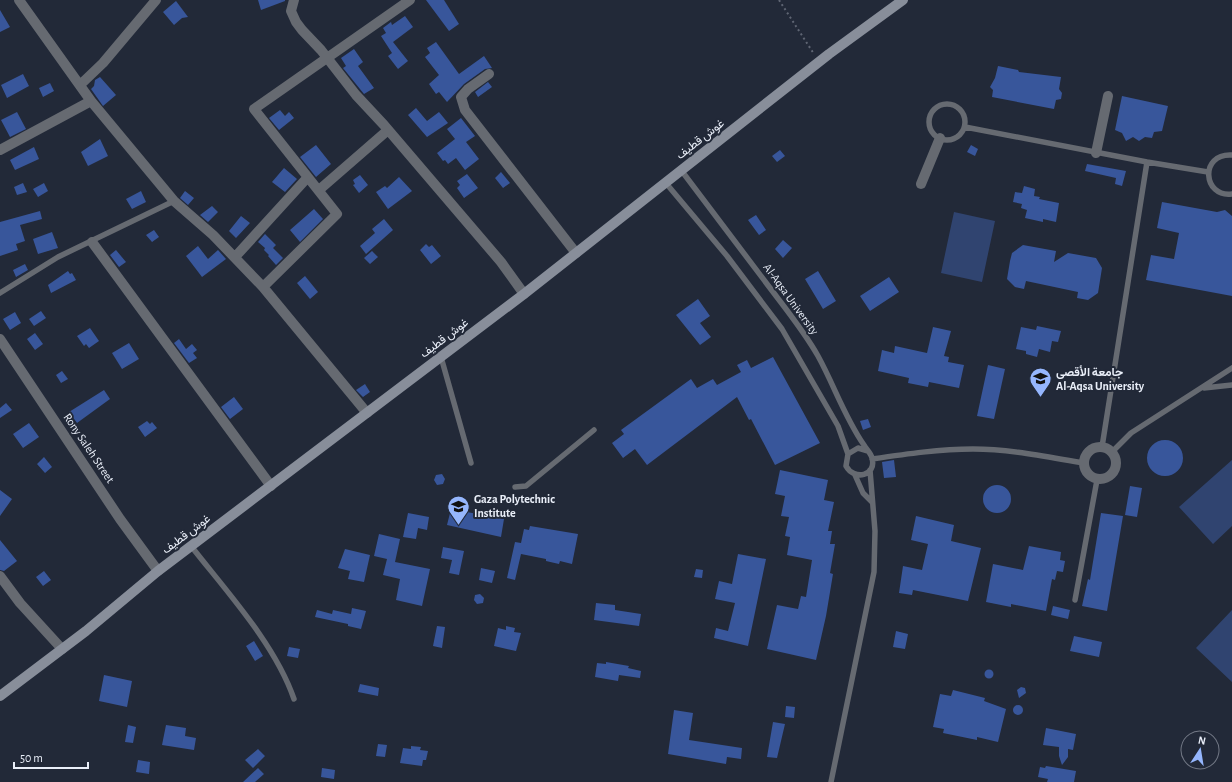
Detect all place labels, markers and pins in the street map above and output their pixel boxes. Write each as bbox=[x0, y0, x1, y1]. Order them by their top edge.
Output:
place label: جامعة الأقصى Al-Aqsa University bbox=[1056, 365, 1145, 393]
school or university icon: جامعة الأقصى Al-Aqsa University bbox=[1028, 366, 1054, 399]
school or university icon: Gaza Polytechnic Institute bbox=[446, 493, 472, 526]
place label: Gaza Polytechnic Institute bbox=[474, 493, 555, 519]

